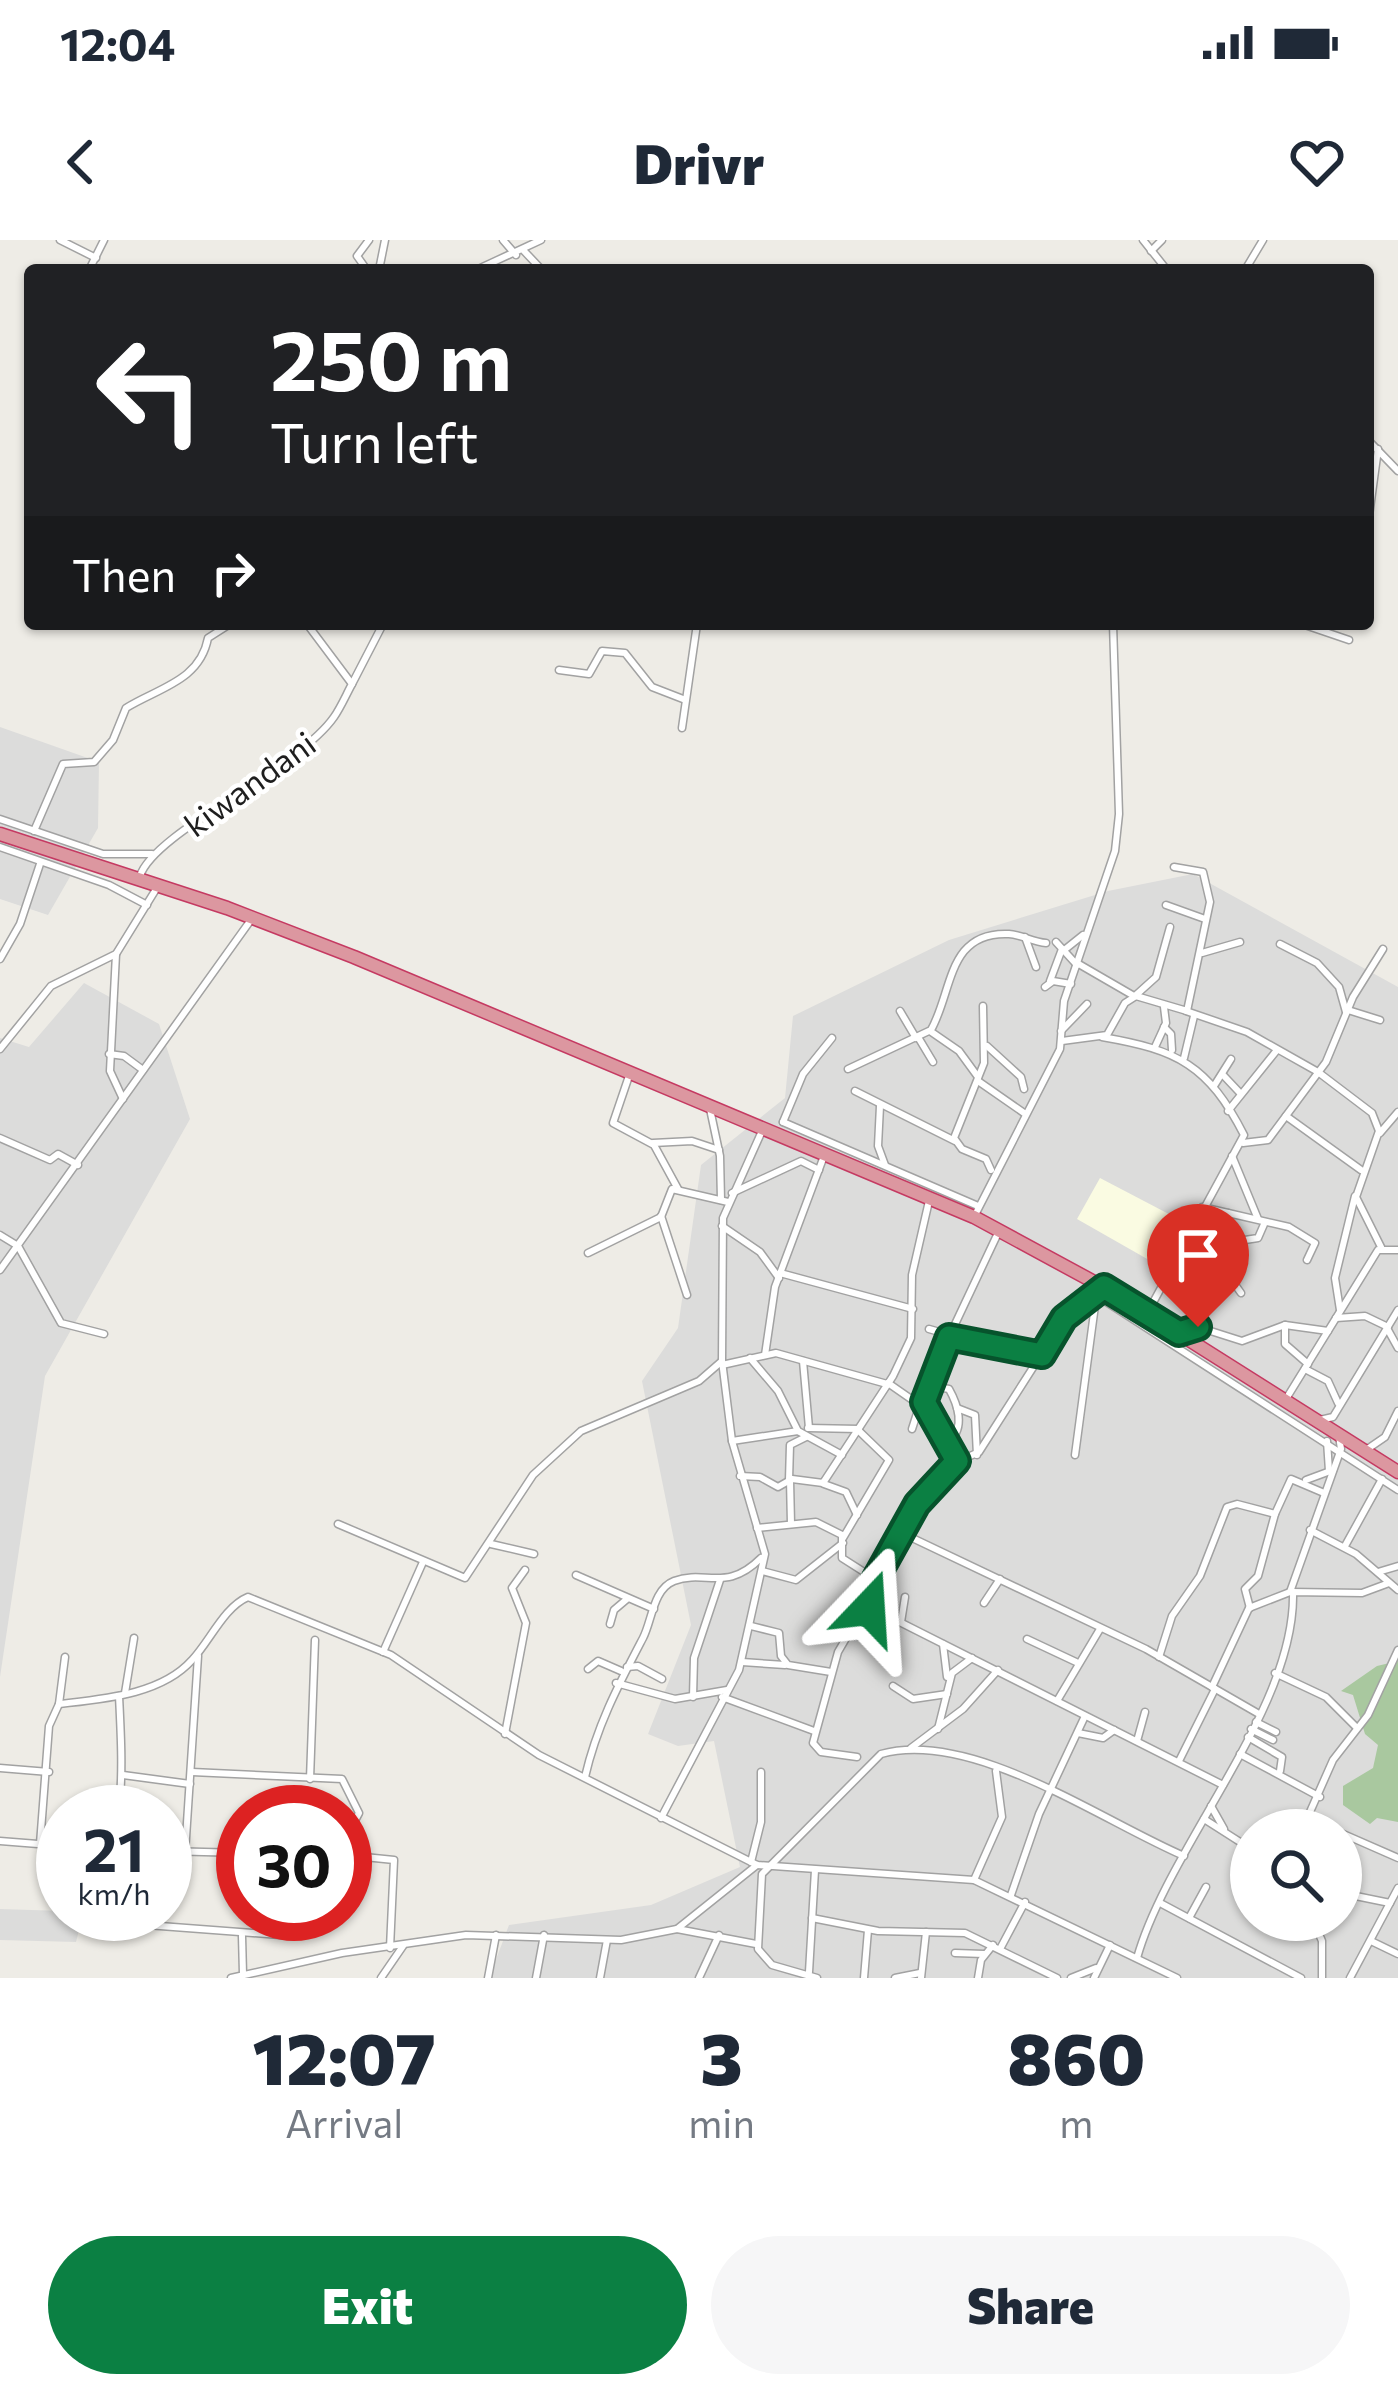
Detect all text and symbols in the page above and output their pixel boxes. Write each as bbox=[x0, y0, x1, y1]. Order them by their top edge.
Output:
text: 12:04 bbox=[60, 15, 175, 70]
icon: back bbox=[48, 129, 114, 195]
text: Drivr bbox=[634, 129, 764, 195]
icon: heart bbox=[1284, 129, 1350, 195]
text: 250 m bbox=[270, 306, 512, 408]
icon: left bbox=[72, 312, 228, 468]
text: Turn left bbox=[270, 408, 478, 474]
icon: right bbox=[200, 540, 266, 606]
text: Then bbox=[72, 546, 176, 601]
street label: kiwandani bbox=[175, 722, 323, 844]
pin bbox=[1147, 1204, 1249, 1327]
icon: arrive bbox=[1165, 1222, 1231, 1288]
position arrow bbox=[806, 1545, 932, 1671]
speed limit sign: 30 bbox=[216, 1785, 372, 1941]
map controls bbox=[1230, 1809, 1362, 1941]
button: search bbox=[1230, 1809, 1362, 1941]
text: 21 bbox=[83, 1811, 145, 1884]
text: km/h bbox=[78, 1874, 150, 1911]
text: 12:07 bbox=[253, 2012, 436, 2100]
text: 3 bbox=[700, 2012, 743, 2100]
text: 860 bbox=[1007, 2012, 1145, 2100]
text: Arrival bbox=[285, 2098, 403, 2146]
text: min bbox=[688, 2098, 755, 2146]
text: m bbox=[1059, 2098, 1093, 2146]
button: Exit bbox=[48, 2236, 687, 2374]
button: Share bbox=[711, 2236, 1350, 2374]

